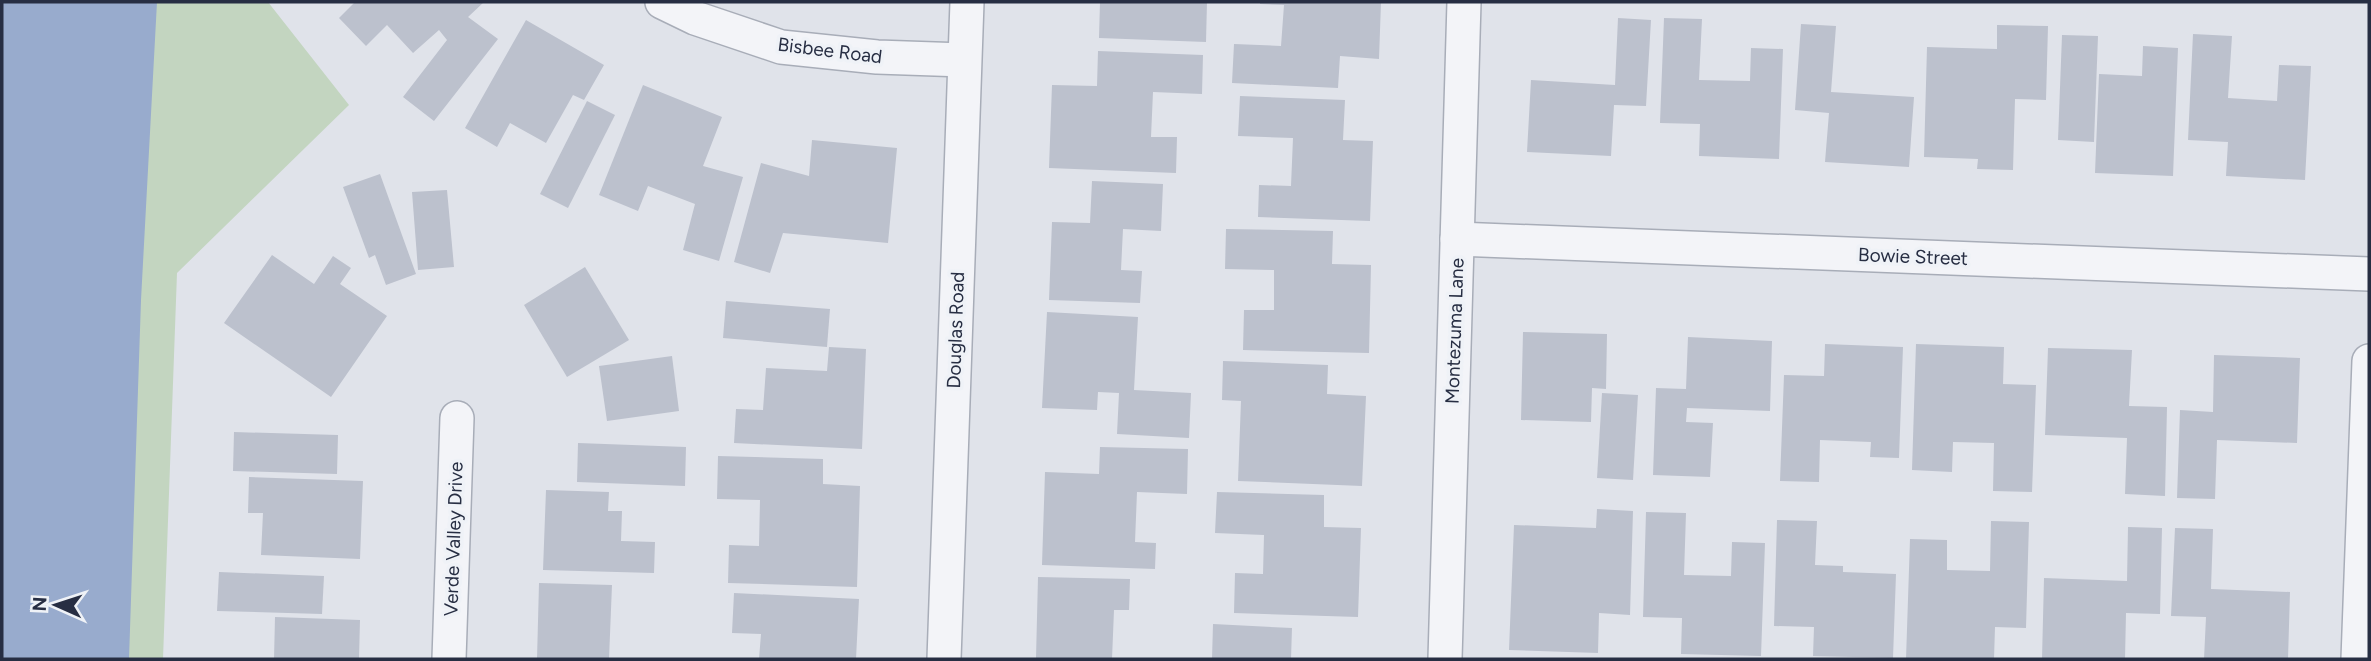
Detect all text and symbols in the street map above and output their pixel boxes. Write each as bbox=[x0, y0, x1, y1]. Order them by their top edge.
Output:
street label: Bisbee Road bbox=[776, 33, 884, 68]
street label: Bowie Street bbox=[1858, 243, 1968, 270]
street label: Montezuma Lane bbox=[1440, 258, 1469, 404]
street label: Douglas Road bbox=[942, 271, 969, 389]
street label: Verde Valley Drive bbox=[439, 461, 468, 617]
north arrow bbox=[21, 570, 91, 640]
text: N bbox=[28, 596, 51, 612]

